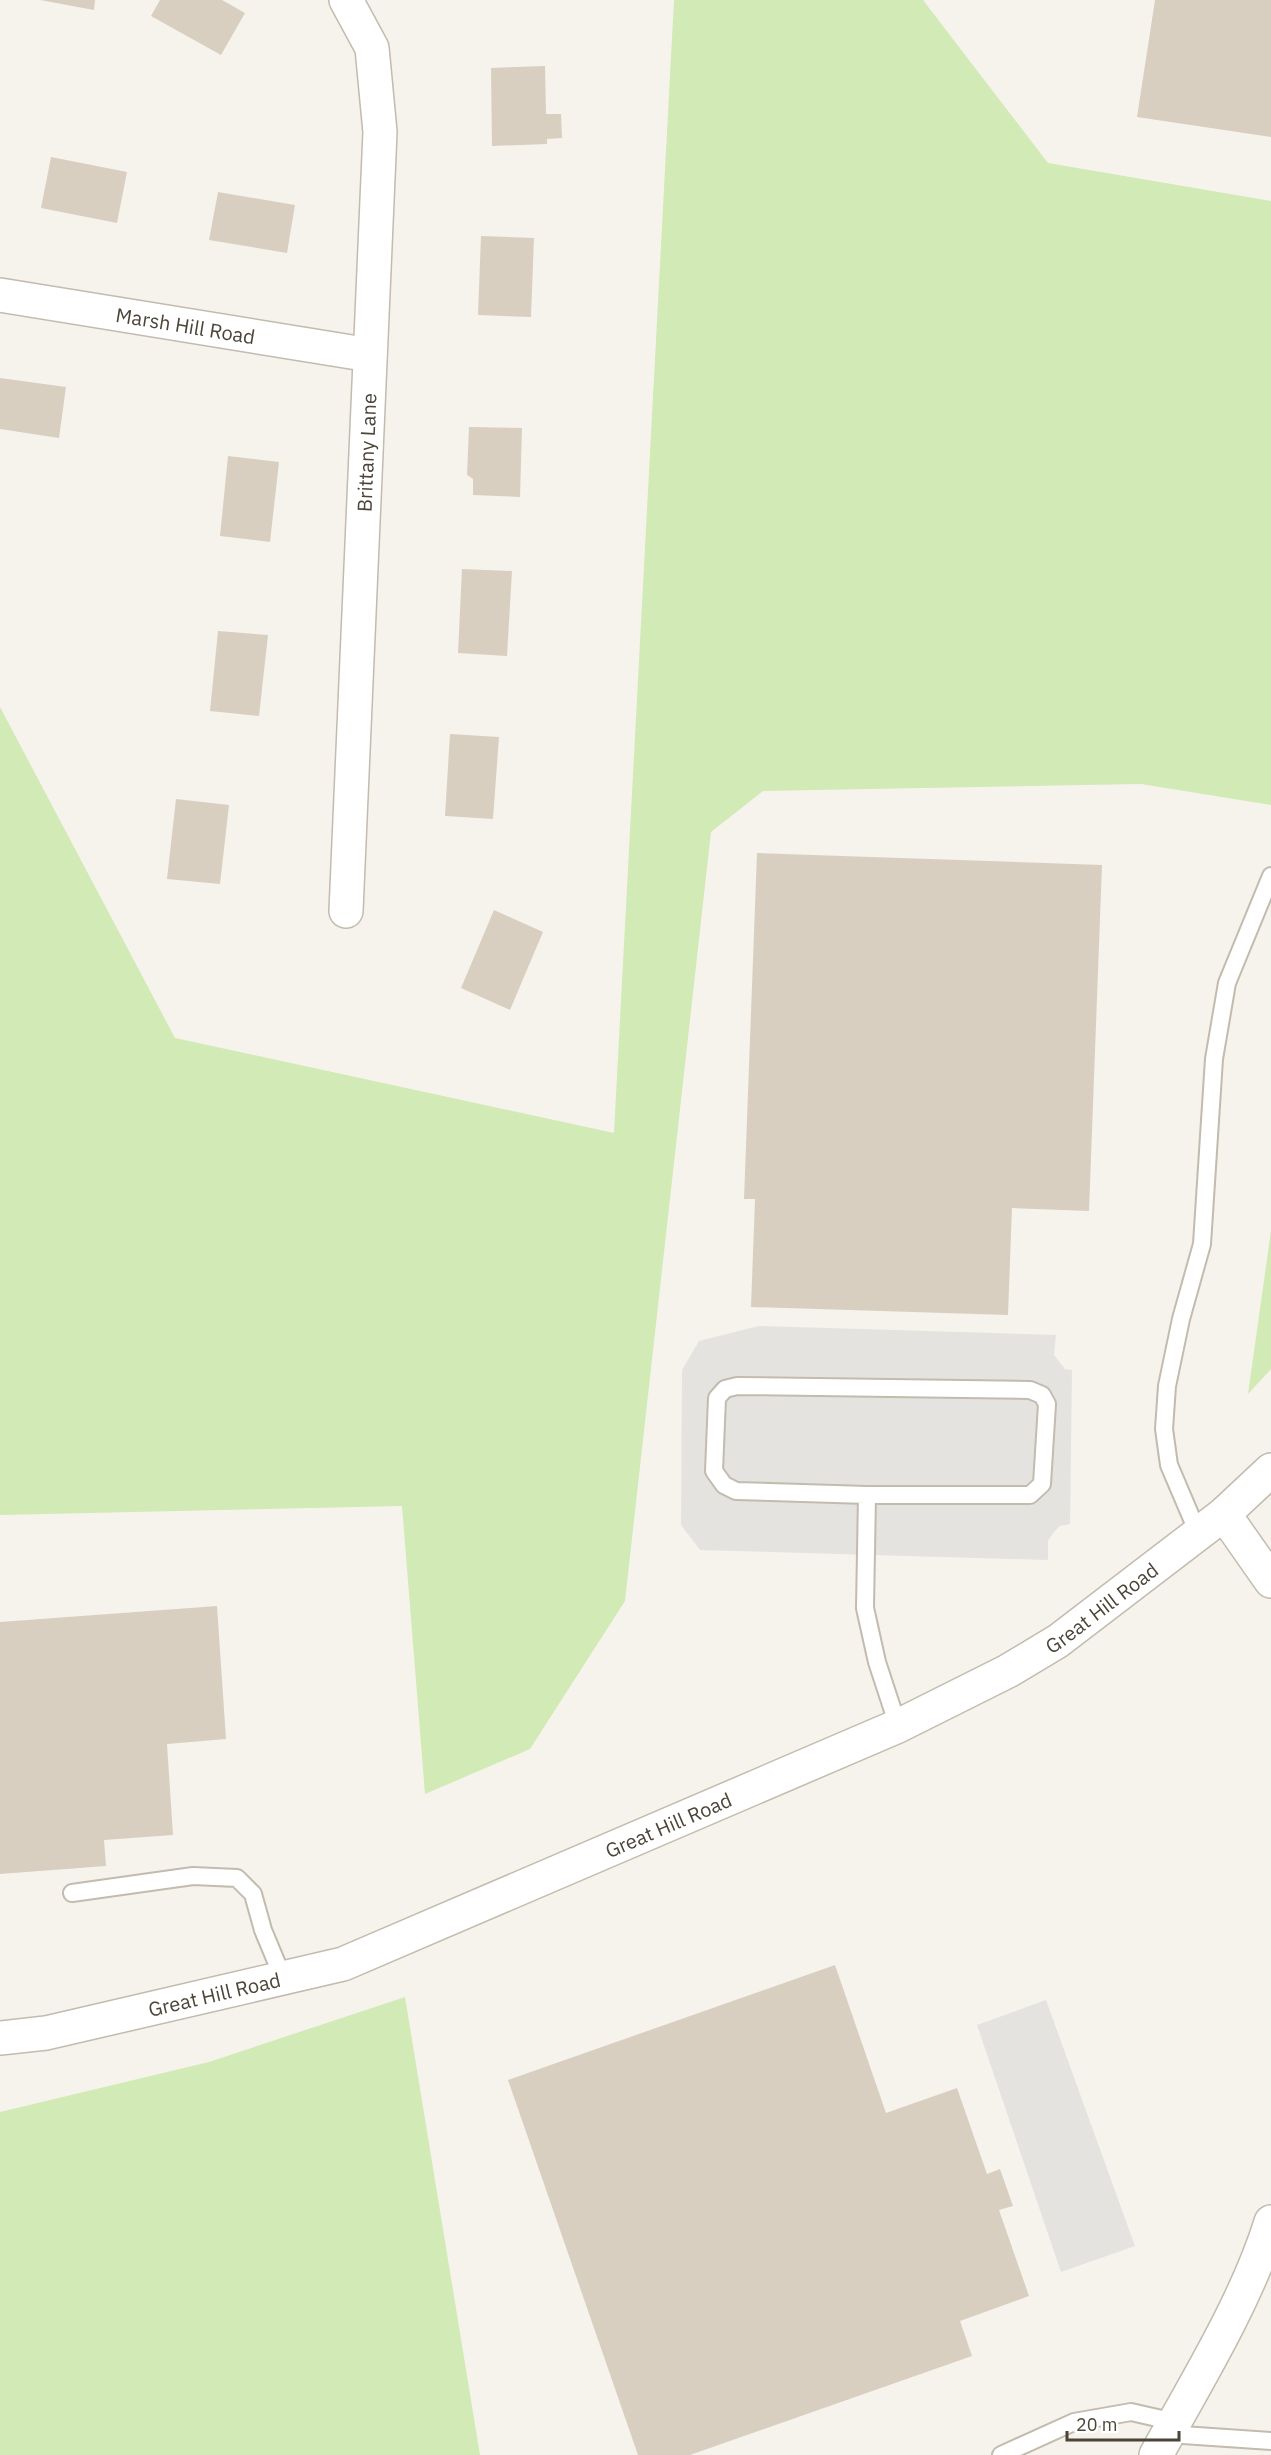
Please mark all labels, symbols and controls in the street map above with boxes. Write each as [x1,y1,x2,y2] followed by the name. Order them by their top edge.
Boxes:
[114,300,257,350] street label: Marsh Hill Road
[350,392,382,512] street label: Brittany Lane
[1040,1556,1163,1659] street label: Great Hill Road
[601,1785,736,1864] street label: Great Hill Road
[145,1965,283,2022] street label: Great Hill Road
[1067,2404,1180,2442] scale bar
[1076,2413,1118,2436] text: 20 m

